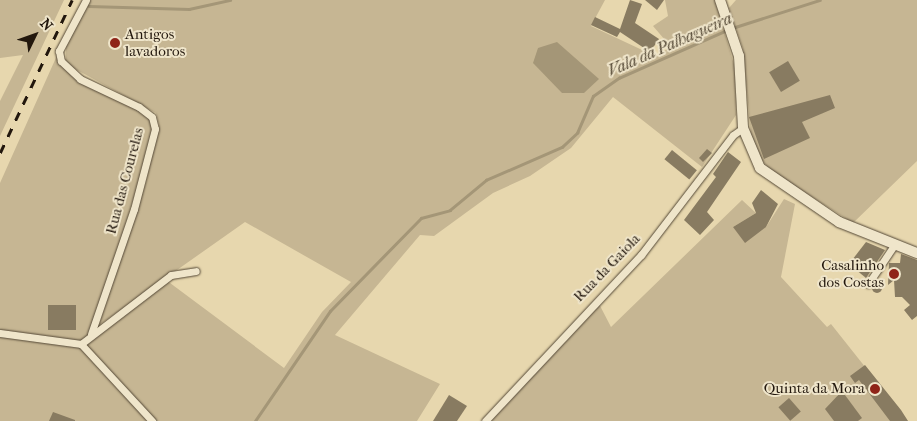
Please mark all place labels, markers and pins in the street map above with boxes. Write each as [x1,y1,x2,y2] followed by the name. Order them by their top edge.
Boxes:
[125,25,185,60] place label: Antigos lavadoros
[109,37,121,49] marker: Antigos lavadoros
[818,256,884,291] place label: Casalinho dos Costas
[888,268,900,280] marker: Casalinho dos Costas
[764,380,865,398] place label: Quinta da Mora
[869,383,881,395] marker: Quinta da Mora

